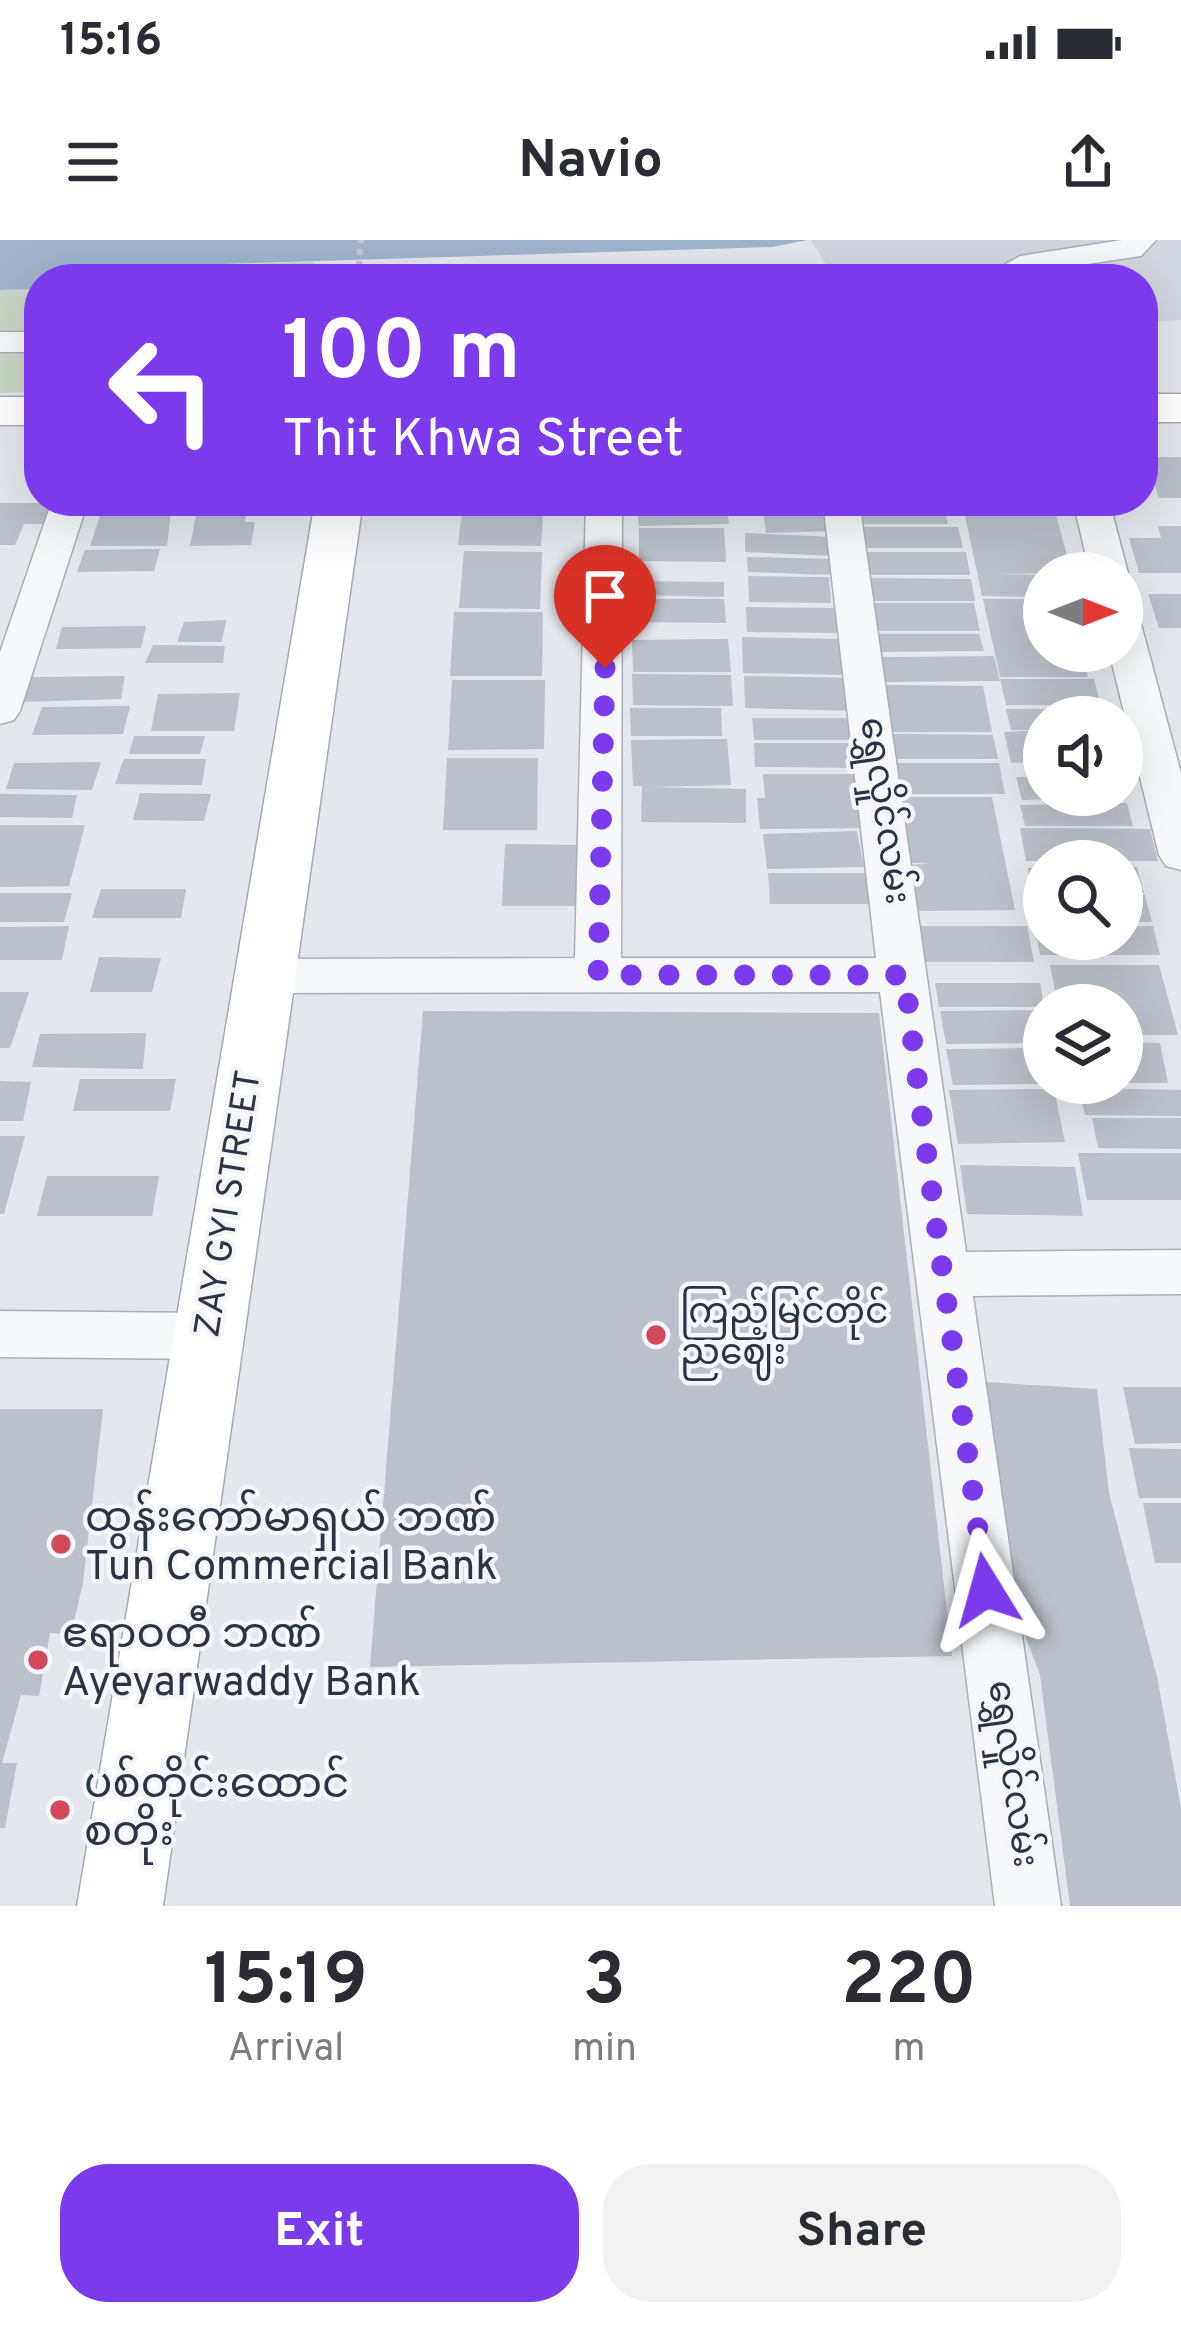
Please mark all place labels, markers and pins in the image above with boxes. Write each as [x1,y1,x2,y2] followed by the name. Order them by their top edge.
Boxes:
[554,545,656,668] pin
[680,1286,888,1381] place label: ကြည့်မြင်တိုင် ညဈေး
[643,1322,669,1348] marker: ကြည့်မြင်တိုင် ညဈေး
[85,1489,498,1595] place label: ထွန်းကော်မာရှယ် ဘဏ် Tun Commercial Bank
[48,1531,74,1557] marker: ထွန်းကော်မာရှယ် ဘဏ် Tun Commercial Bank
[62,1605,421,1711] place label: ဧရာဝတီ ဘဏ် Ayeyarwaddy Bank
[25,1647,51,1673] marker: ဧရာဝတီ ဘဏ် Ayeyarwaddy Bank
[84,1755,349,1865] place label: ပစ်တိုင်းထောင် စတိုး
[47,1797,73,1823] marker: ပစ်တိုင်းထောင် စတိုး

